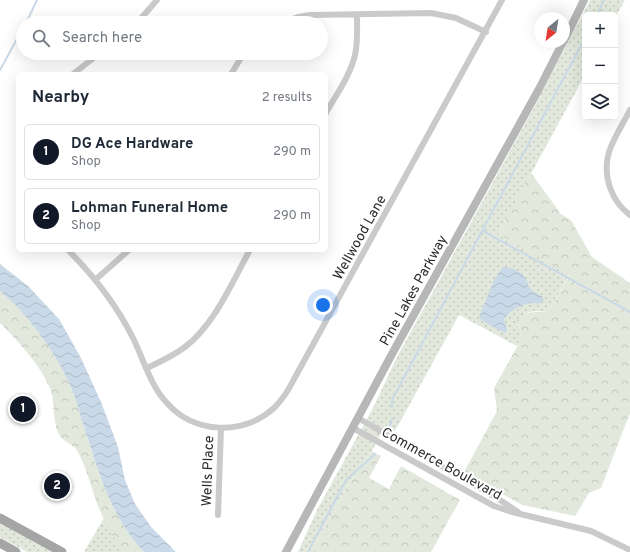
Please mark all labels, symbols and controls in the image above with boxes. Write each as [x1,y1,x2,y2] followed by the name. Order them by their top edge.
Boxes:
[534,12,570,48] north arrow
[582,12,618,120] map controls
[582,12,618,48] button: +
[16,16,328,60] search box
[30,27,52,49] icon: search
[62,29,142,48] text: Search here
[582,48,618,84] button: −
[582,84,618,120] button: layers
[32,87,89,109] text: Nearby
[262,90,312,106] text: 2 results
[71,135,193,154] text: DG Ace Hardware
[43,144,49,160] text: 1
[273,144,311,160] text: 290 m
[71,154,101,170] text: Shop
[330,192,391,283] street label: Wellwood Lane
[71,199,228,218] text: Lohman Funeral Home
[42,208,50,224] text: 2
[273,208,311,224] text: 290 m
[71,218,101,234] text: Shop
[377,232,452,349] street label: Pine Lakes Parkway
[313,295,333,315] your location
[10,394,36,424] pin: 1
[378,424,504,504] street label: Commerce Boulevard
[199,435,218,507] street label: Wells Place
[44,471,70,501] pin: 2

